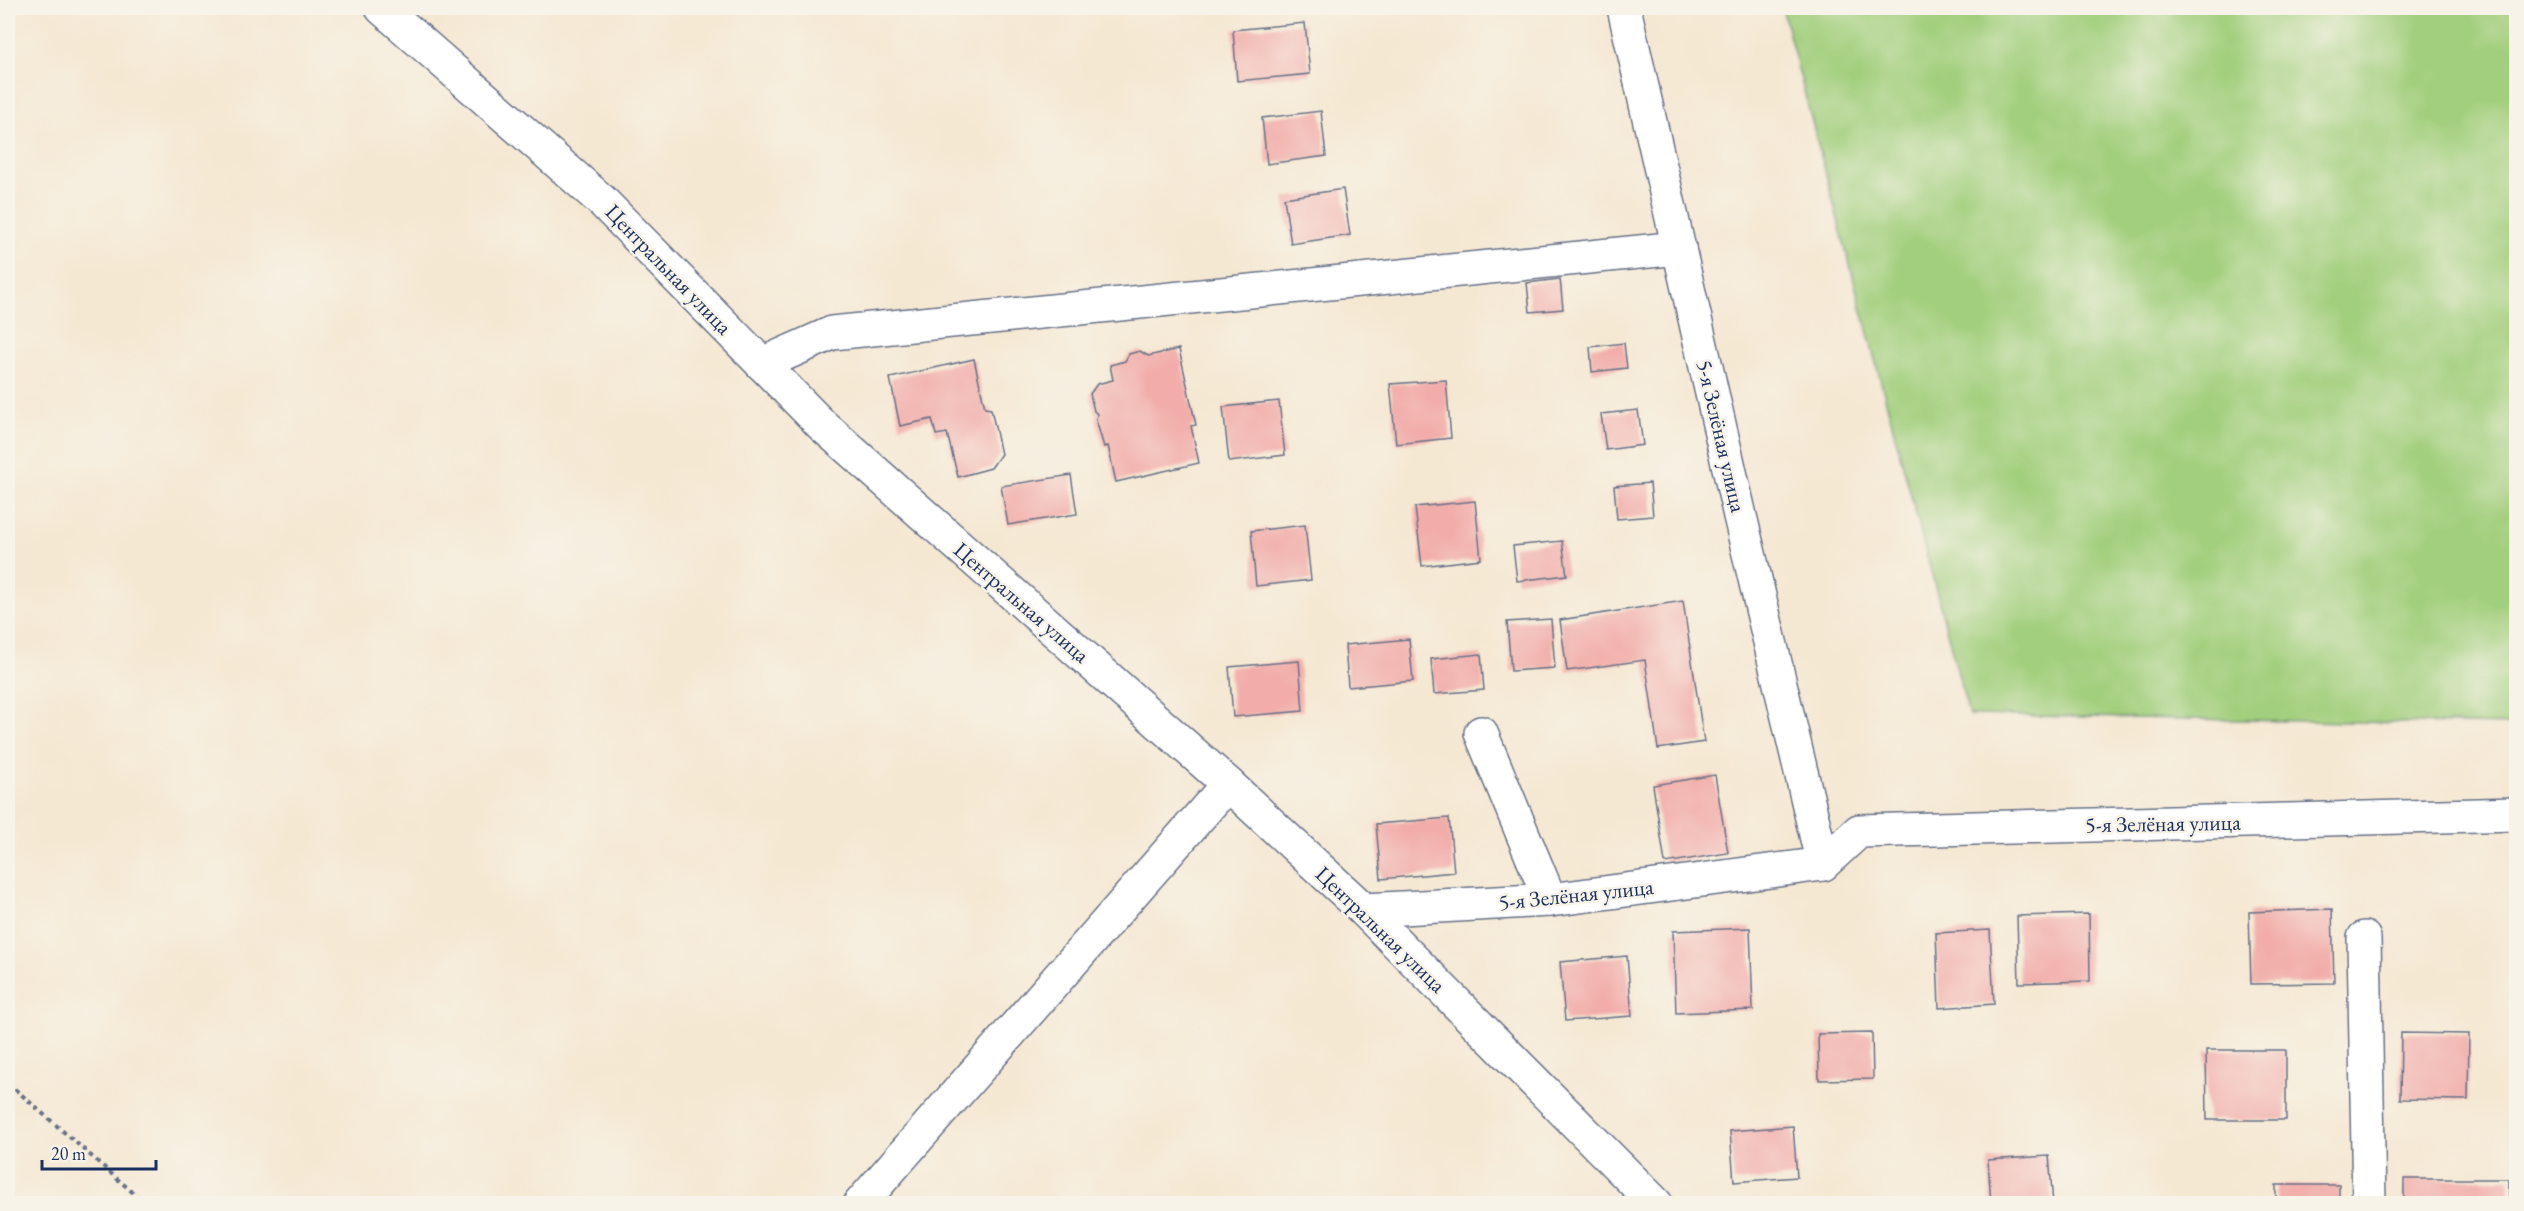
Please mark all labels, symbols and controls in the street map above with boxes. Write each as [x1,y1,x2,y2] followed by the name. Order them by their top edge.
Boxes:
[599,198,739,341] street label: Центральная улица
[1690,357,1753,515] street label: 5-я Зелёная улица
[948,535,1096,670] street label: Центральная улица
[2085,808,2241,839] street label: 5-я Зелёная улица
[1309,860,1452,999] street label: Центральная улица
[1497,872,1655,917] street label: 5-я Зелёная улица
[42,1133,156,1171] scale bar
[51,1142,86,1165] text: 20 m

